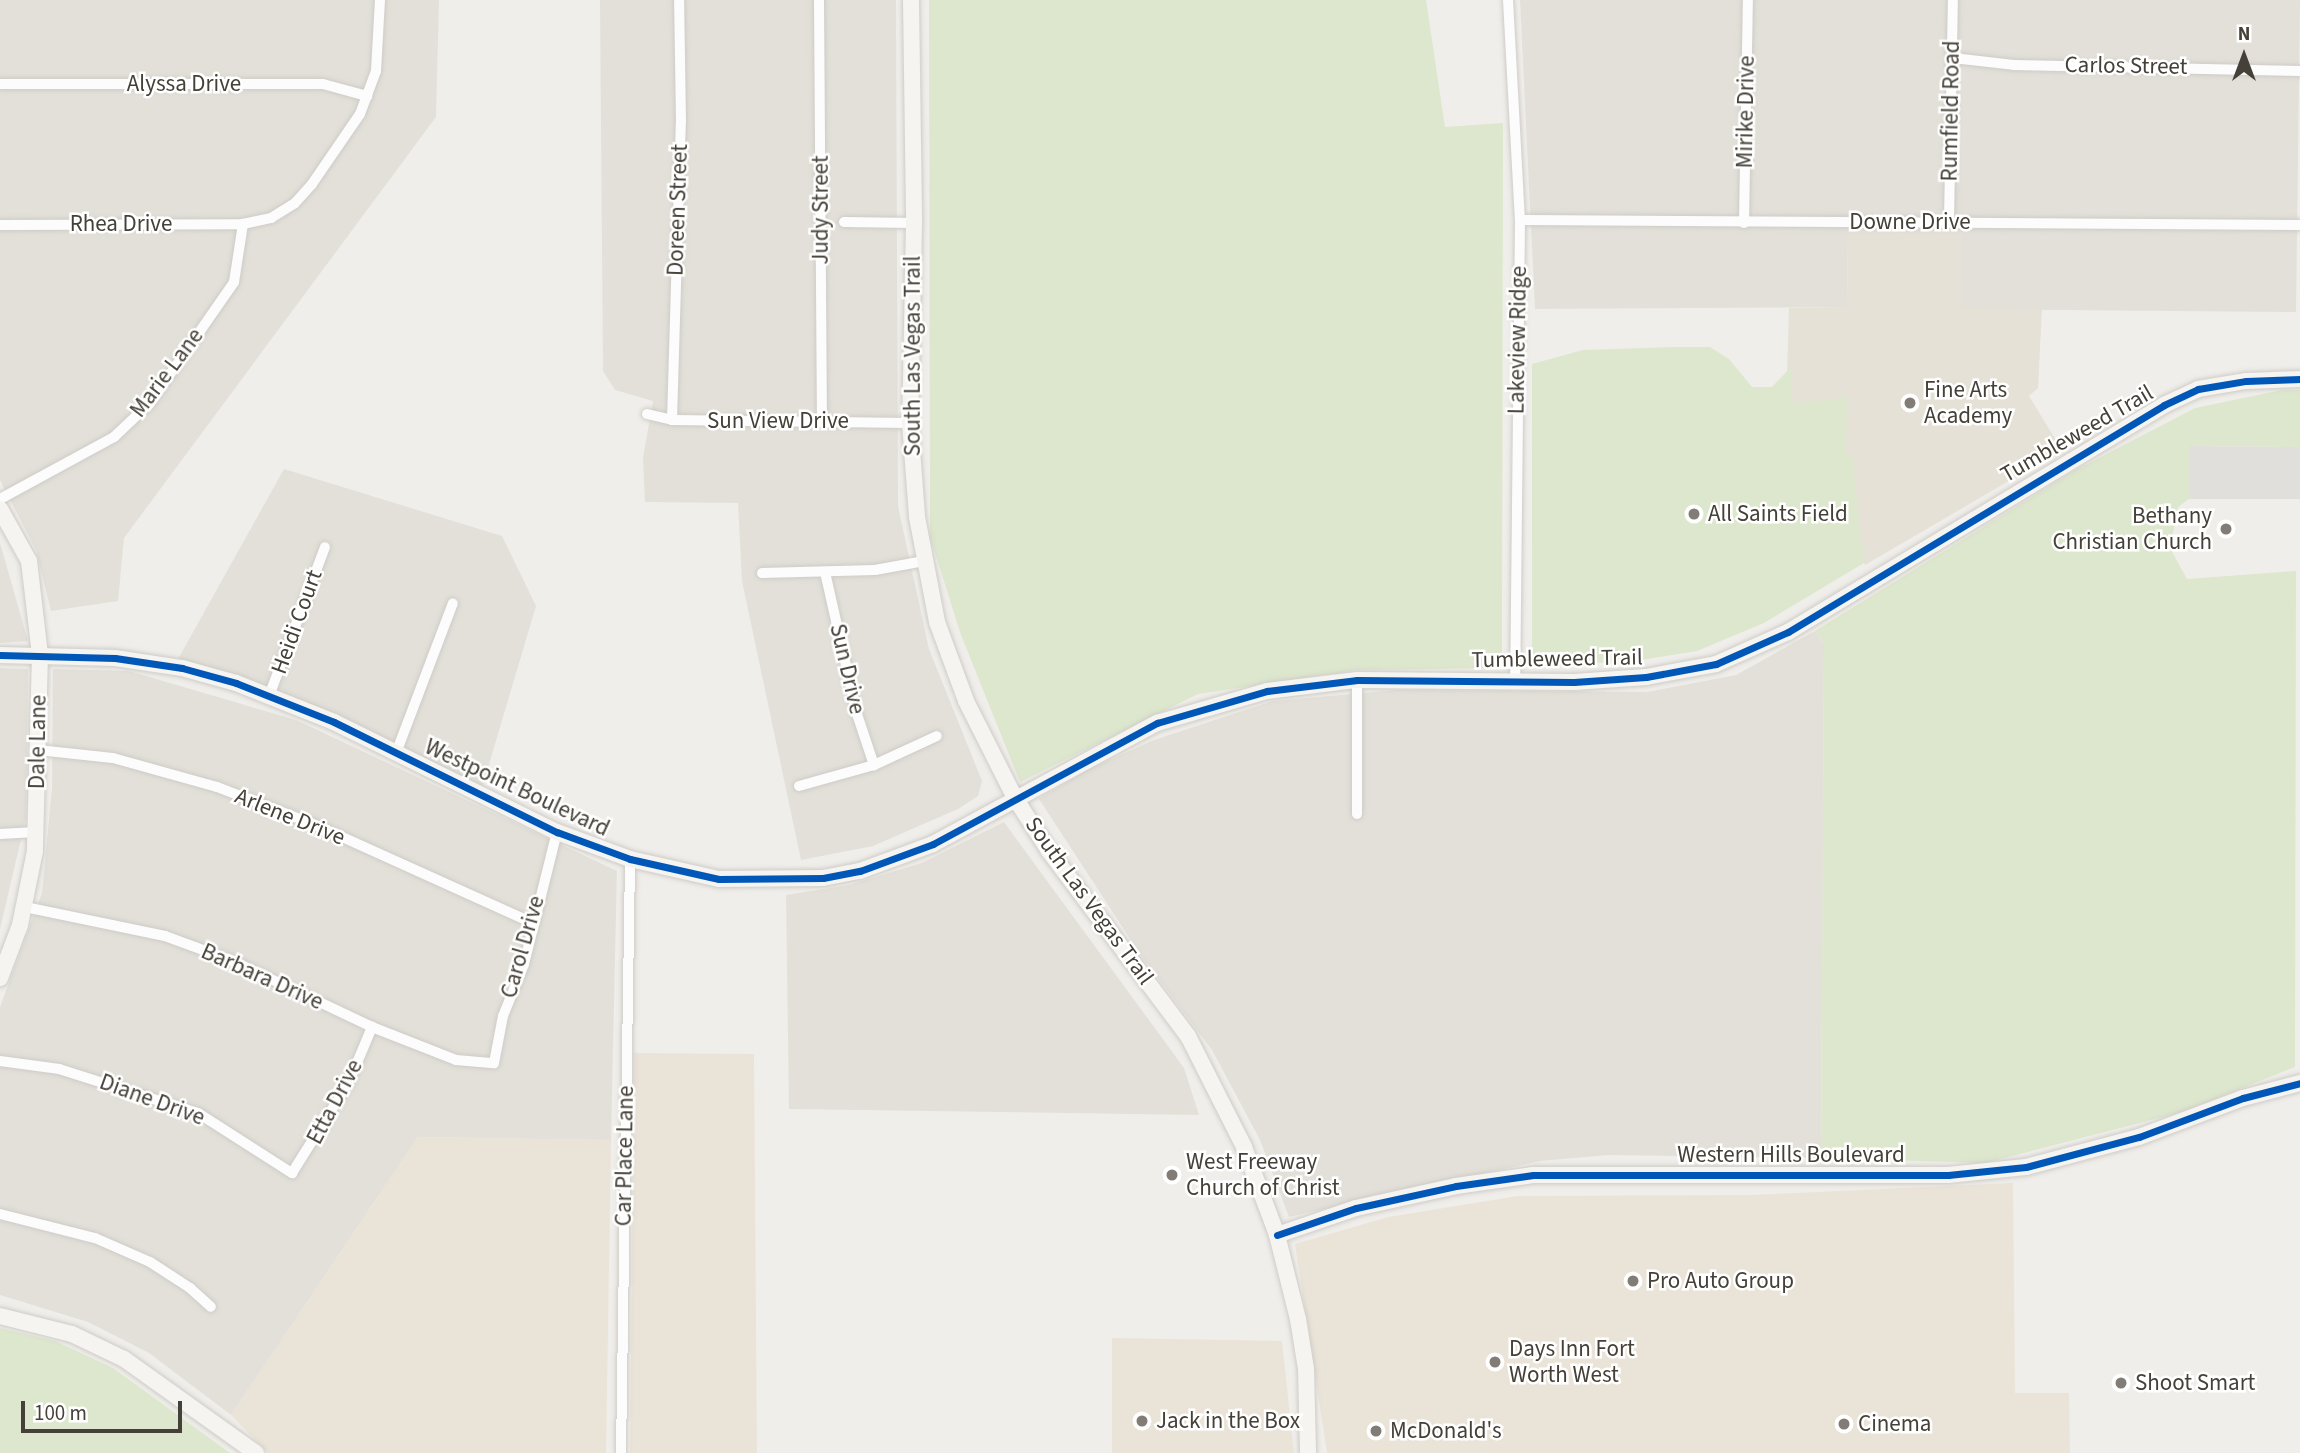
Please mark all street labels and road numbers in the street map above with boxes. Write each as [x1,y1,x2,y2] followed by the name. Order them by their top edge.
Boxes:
[1936,40,1966,182] street label: Rumfield Road
[2064,51,2188,81] street label: Carlos Street
[1731,55,1761,169] street label: Mirike Drive
[127,70,241,98] street label: Alyssa Drive
[662,144,694,276] street label: Doreen Street
[807,155,835,265] street label: Judy Street
[1849,208,1971,236] street label: Downe Drive
[70,210,172,238] street label: Rhea Drive
[899,256,927,456] street label: South Las Vegas Trail
[1503,266,1533,414] street label: Lakeview Ridge
[124,323,210,423] street label: Marie Lane
[1996,379,2158,489] street label: Tumbleweed Trail
[707,407,849,435] street label: Sun View Drive
[265,566,329,678] street label: Heidi Court
[823,621,871,717] street label: Sun Drive
[1471,644,1643,674] street label: Tumbleweed Trail
[23,695,53,789] street label: Dale Lane
[420,733,614,843] street label: Westpoint Boulevard
[231,782,349,852] street label: Arlene Drive
[1019,812,1159,990] street label: South Las Vegas Trail
[495,893,551,1001] street label: Carol Drive
[197,938,327,1016] street label: Barbara Drive
[301,1055,369,1149] street label: Etta Drive
[96,1068,208,1132] street label: Diane Drive
[610,1085,640,1227] street label: Car Place Lane
[1677,1141,1905,1169] street label: Western Hills Boulevard

